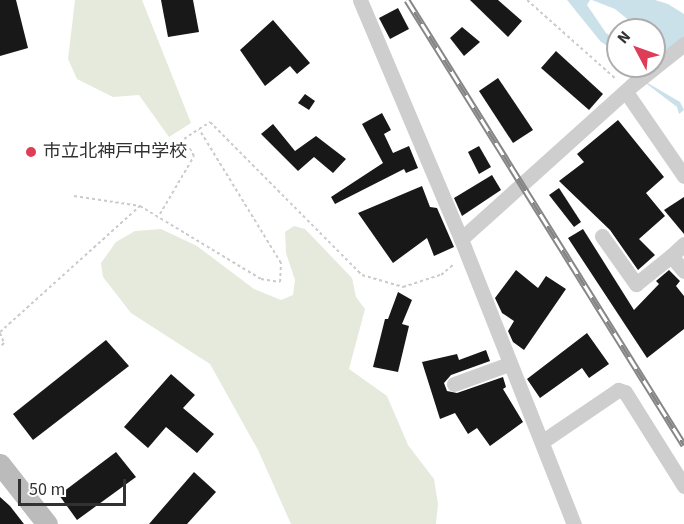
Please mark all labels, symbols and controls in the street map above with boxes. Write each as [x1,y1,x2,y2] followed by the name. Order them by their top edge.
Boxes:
[606,18,666,78] north arrow
[612,26,636,49] text: N
[43,141,187,163] place label: 市立北神戸中学校
[24,145,38,159] marker: 市立北神戸中学校
[21,467,129,505] scale bar
[29,477,65,502] text: 50 m

